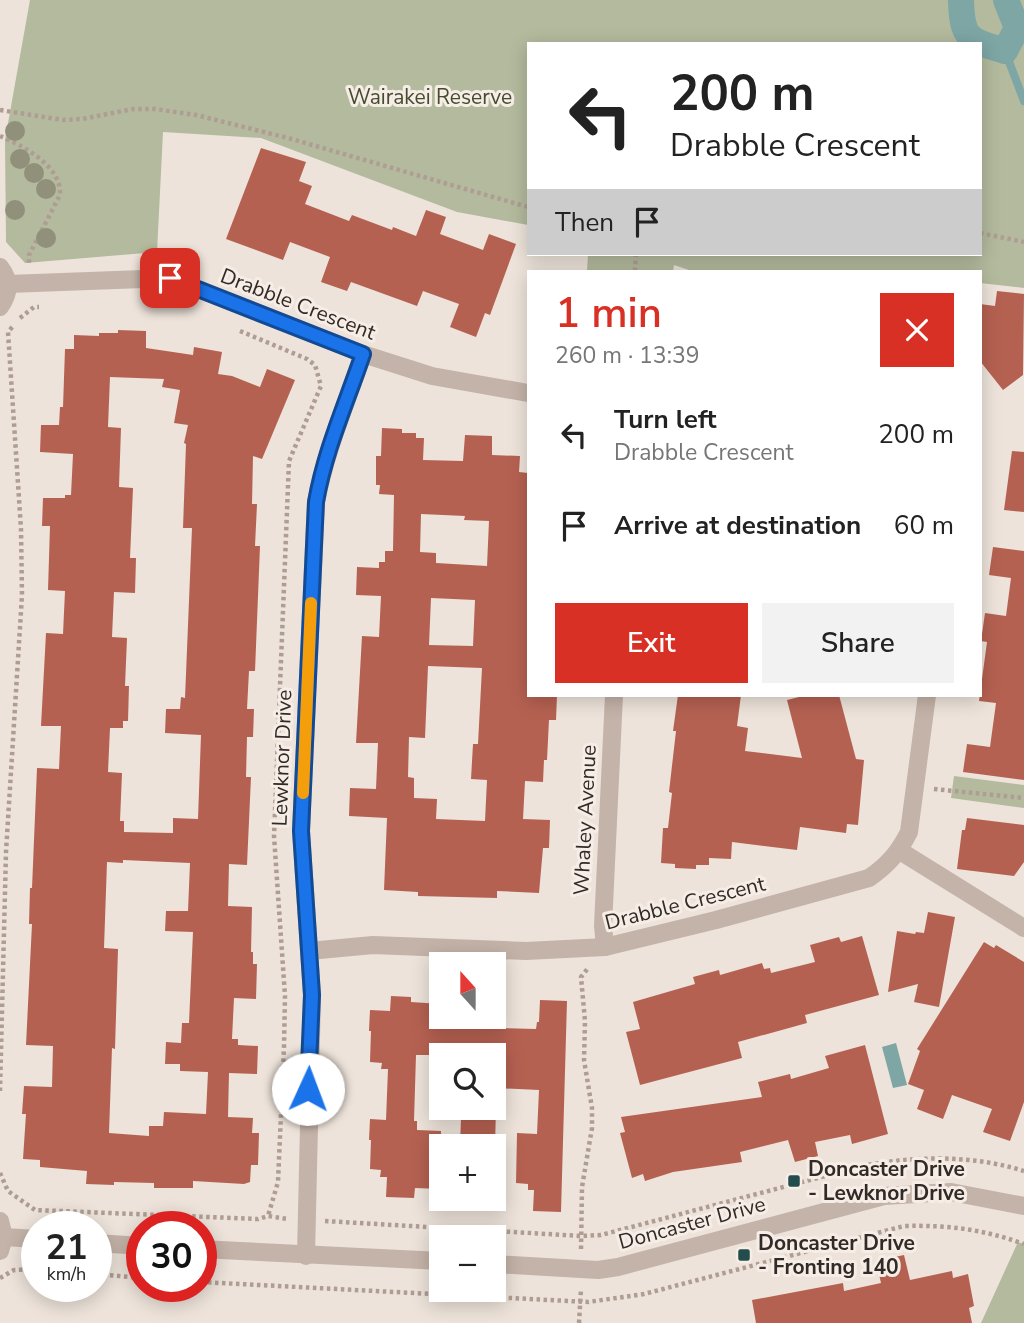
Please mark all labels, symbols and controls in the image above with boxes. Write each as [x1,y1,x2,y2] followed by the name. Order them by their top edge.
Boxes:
[670,60,814,127] text: 200 m
[555,70,646,161] icon: left
[348,83,512,111] park label: Wairakei Reserve
[670,124,920,167] text: Drabble Crescent
[628,203,666,241] icon: arrive
[555,205,614,240] text: Then
[140,248,200,308] pin
[151,259,189,297] icon: arrive
[216,262,380,347] street label: Drabble Crescent
[555,285,662,342] text: 1 min
[880,293,954,367] button: close
[555,340,700,371] text: 260 m · 13:39
[614,402,717,437] text: Turn left
[555,416,593,454] icon: left
[878,417,954,452] text: 200 m
[614,437,794,468] text: Drabble Crescent
[555,507,593,545] icon: arrive
[614,508,861,543] text: Arrive at destination
[894,508,954,543] text: 60 m
[555,603,748,683] button: Exit
[762,603,954,683] button: Share
[266,689,298,827] street label: Lewknor Drive
[567,744,603,896] street label: Whaley Avenue
[602,869,769,936] street label: Drabble Crescent
[429,952,506,1029] north arrow
[429,952,506,1302] map controls
[429,1043,506,1120] button: search
[271,1052,345,1126] position arrow
[429,1134,506,1211] button: +
[808,1155,965,1207] place label: Doncaster Drive - Lewknor Drive
[786,1173,802,1189] marker: Doncaster Drive - Lewknor Drive
[615,1190,769,1256] street label: Doncaster Drive
[126,1211,217,1302] speed limit sign: 30
[45,1224,88,1271] text: 21
[429,1225,506,1302] button: −
[758,1229,915,1281] place label: Doncaster Drive - Fronting 140
[736,1247,752,1263] marker: Doncaster Drive - Fronting 140
[47,1262,86,1286] text: km/h

